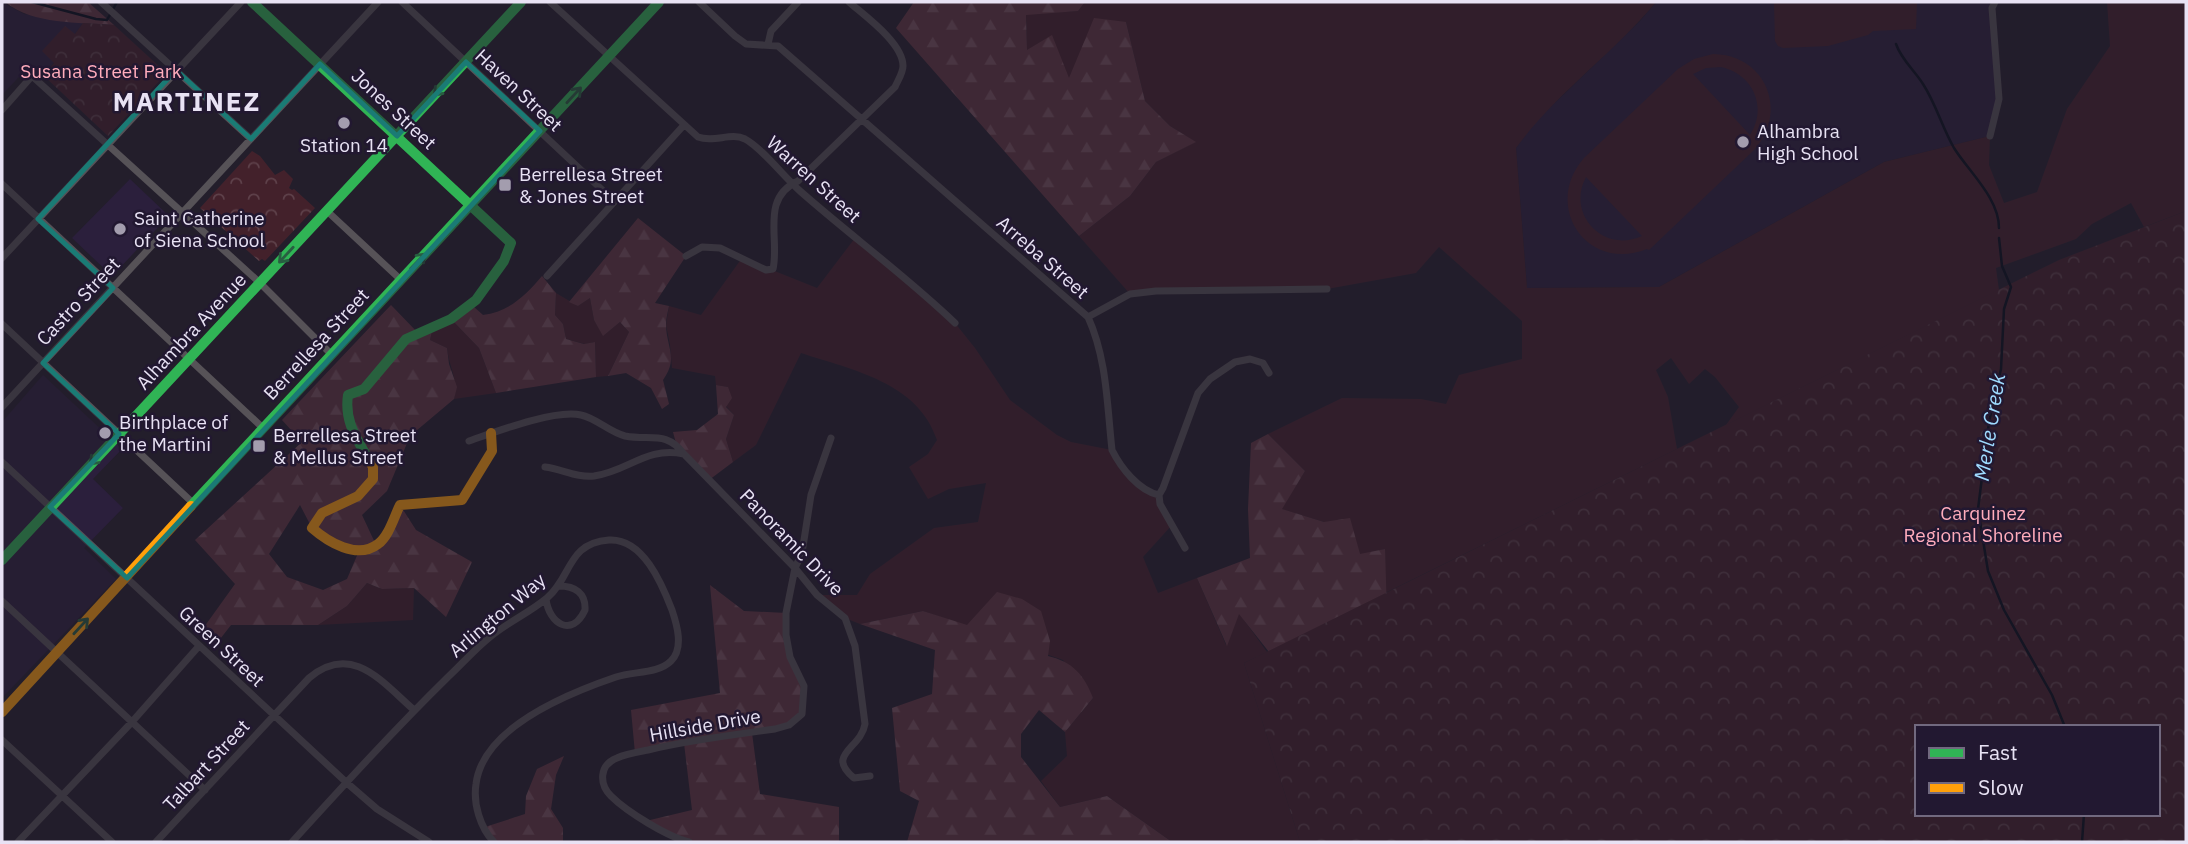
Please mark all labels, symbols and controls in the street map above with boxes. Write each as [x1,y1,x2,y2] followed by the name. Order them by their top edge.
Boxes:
[470,44,568,136] street label: Haven Street
[20,59,182,83] park label: Susana Street Park
[347,64,441,154] street label: Jones Street
[433,79,450,96] one-way arrow
[113,84,261,118] district label: MARTINEZ
[565,87,582,104] one-way arrow
[336,115,352,131] marker: Station 14
[1757,119,1858,165] place label: Alhambra High School
[762,130,866,228] street label: Warren Street
[300,133,388,157] place label: Station 14
[1735,134,1751,150] marker: Alhambra High School
[519,162,663,208] place label: Berrellesa Street & Jones Street
[497,177,513,193] marker: Berrellesa Street & Jones Street
[134,206,265,252] place label: Saint Catherine of Siena School
[992,210,1094,304] street label: Arreba Street
[112,221,128,237] marker: Saint Catherine of Siena School
[278,246,295,263] one-way arrow
[31,252,125,350] street label: Castro Street
[409,252,426,269] one-way arrow
[131,268,251,394] street label: Alhambra Avenue
[258,283,374,405] street label: Berrellesa Street
[1967,370,2011,483] water label: Merle Creek
[119,410,228,456] place label: Birthplace of the Martini
[273,423,417,469] place label: Berrellesa Street & Mellus Street
[97,425,113,441] marker: Birthplace of the Martini
[251,438,267,454] marker: Berrellesa Street & Mellus Street
[89,448,106,465] one-way arrow
[735,484,849,600] street label: Panoramic Drive
[1903,501,2063,547] park label: Carquinez Regional Shoreline
[444,567,551,662] street label: Arlington Way
[174,600,270,692] street label: Green Street
[73,618,90,635] one-way arrow
[648,703,762,747] street label: Hillside Drive
[158,714,254,816] street label: Talbart Street
[1915,725,2160,816] legend
[1978,738,2018,766] text: Fast
[1978,773,2024,801] text: Slow

